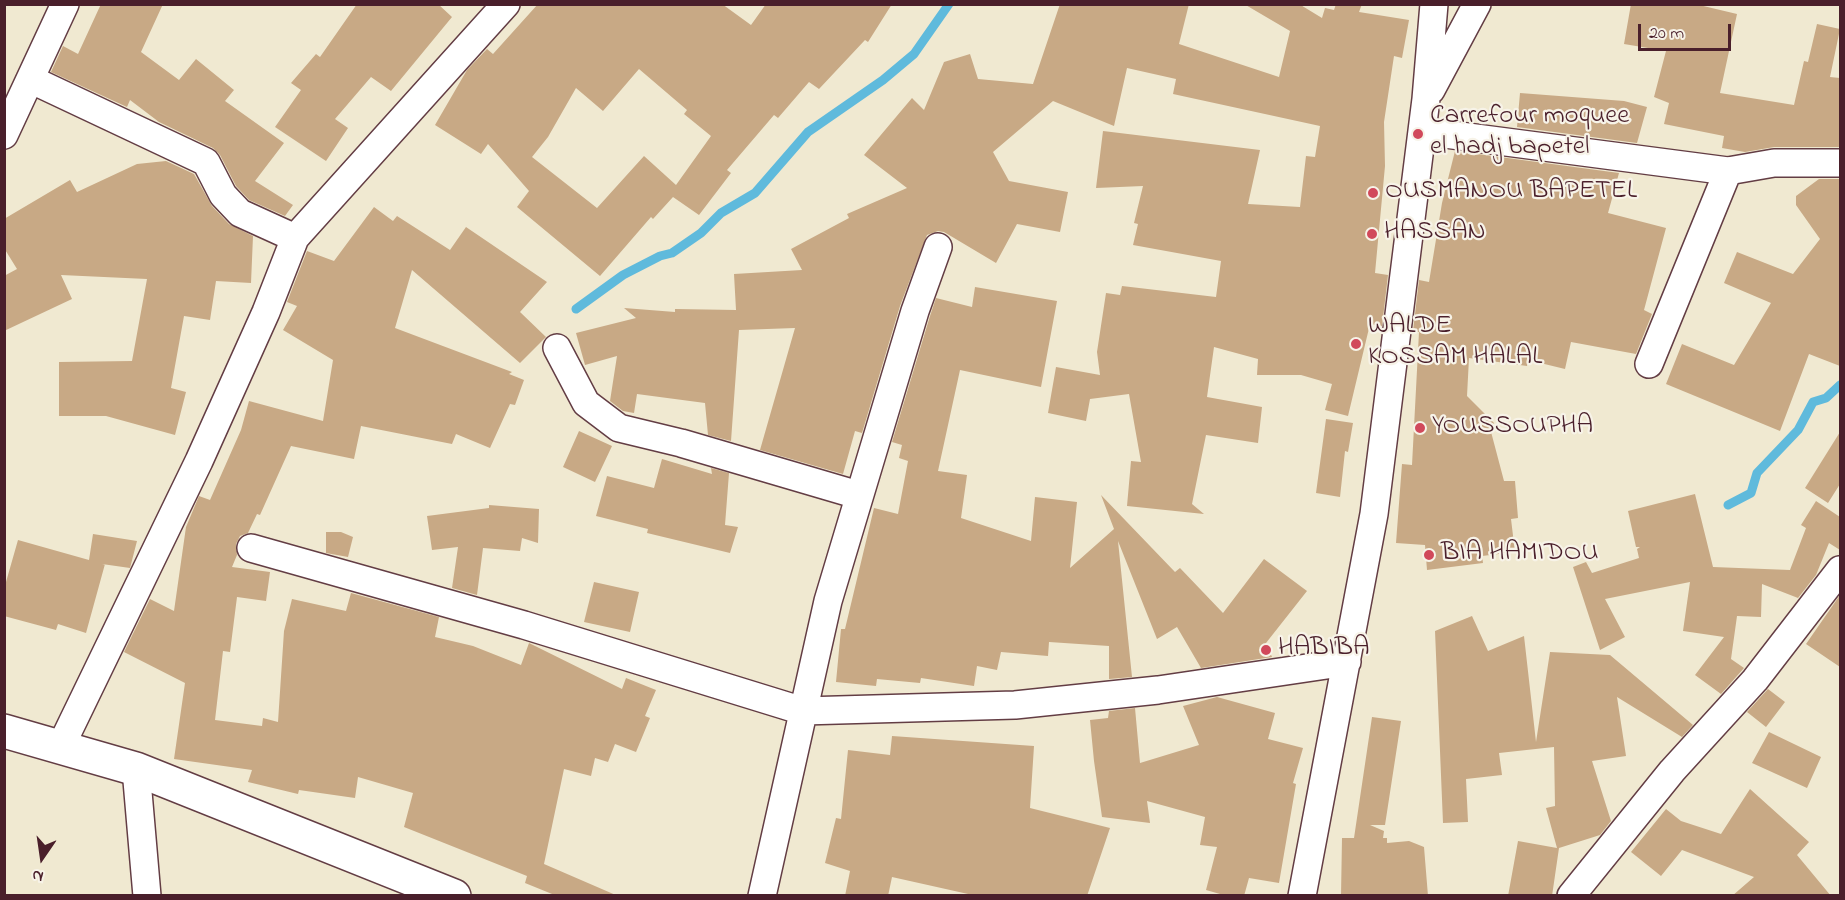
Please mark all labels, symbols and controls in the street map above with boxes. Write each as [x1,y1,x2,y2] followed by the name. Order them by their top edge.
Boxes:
[1641,12,1734,50] scale bar
[1649,21,1684,47] text: 20 m
[1430,102,1629,165] place label: Carrefour moquee el hadj bapetel
[1411,127,1425,141] marker: Carrefour moquee el hadj bapetel
[1385,177,1637,209] place label: OUSMANOU BAPETEL
[1366,186,1380,200] marker: OUSMANOU BAPETEL
[1384,218,1486,250] place label: HASSAN
[1365,227,1379,241] marker: HASSAN
[1368,312,1542,375] place label: WALDE KOSSAM HALAL
[1349,337,1363,351] marker: WALDE KOSSAM HALAL
[1432,412,1593,444] place label: YOUSSOUPHA
[1413,421,1427,435] marker: YOUSSOUPHA
[1441,539,1599,571] place label: BIA HAMIDOU
[1422,548,1436,562] marker: BIA HAMIDOU
[1278,634,1370,666] place label: HABIBA
[1259,643,1273,657] marker: HABIBA
[12,828,72,888] north arrow
[30,863,46,888] text: N

